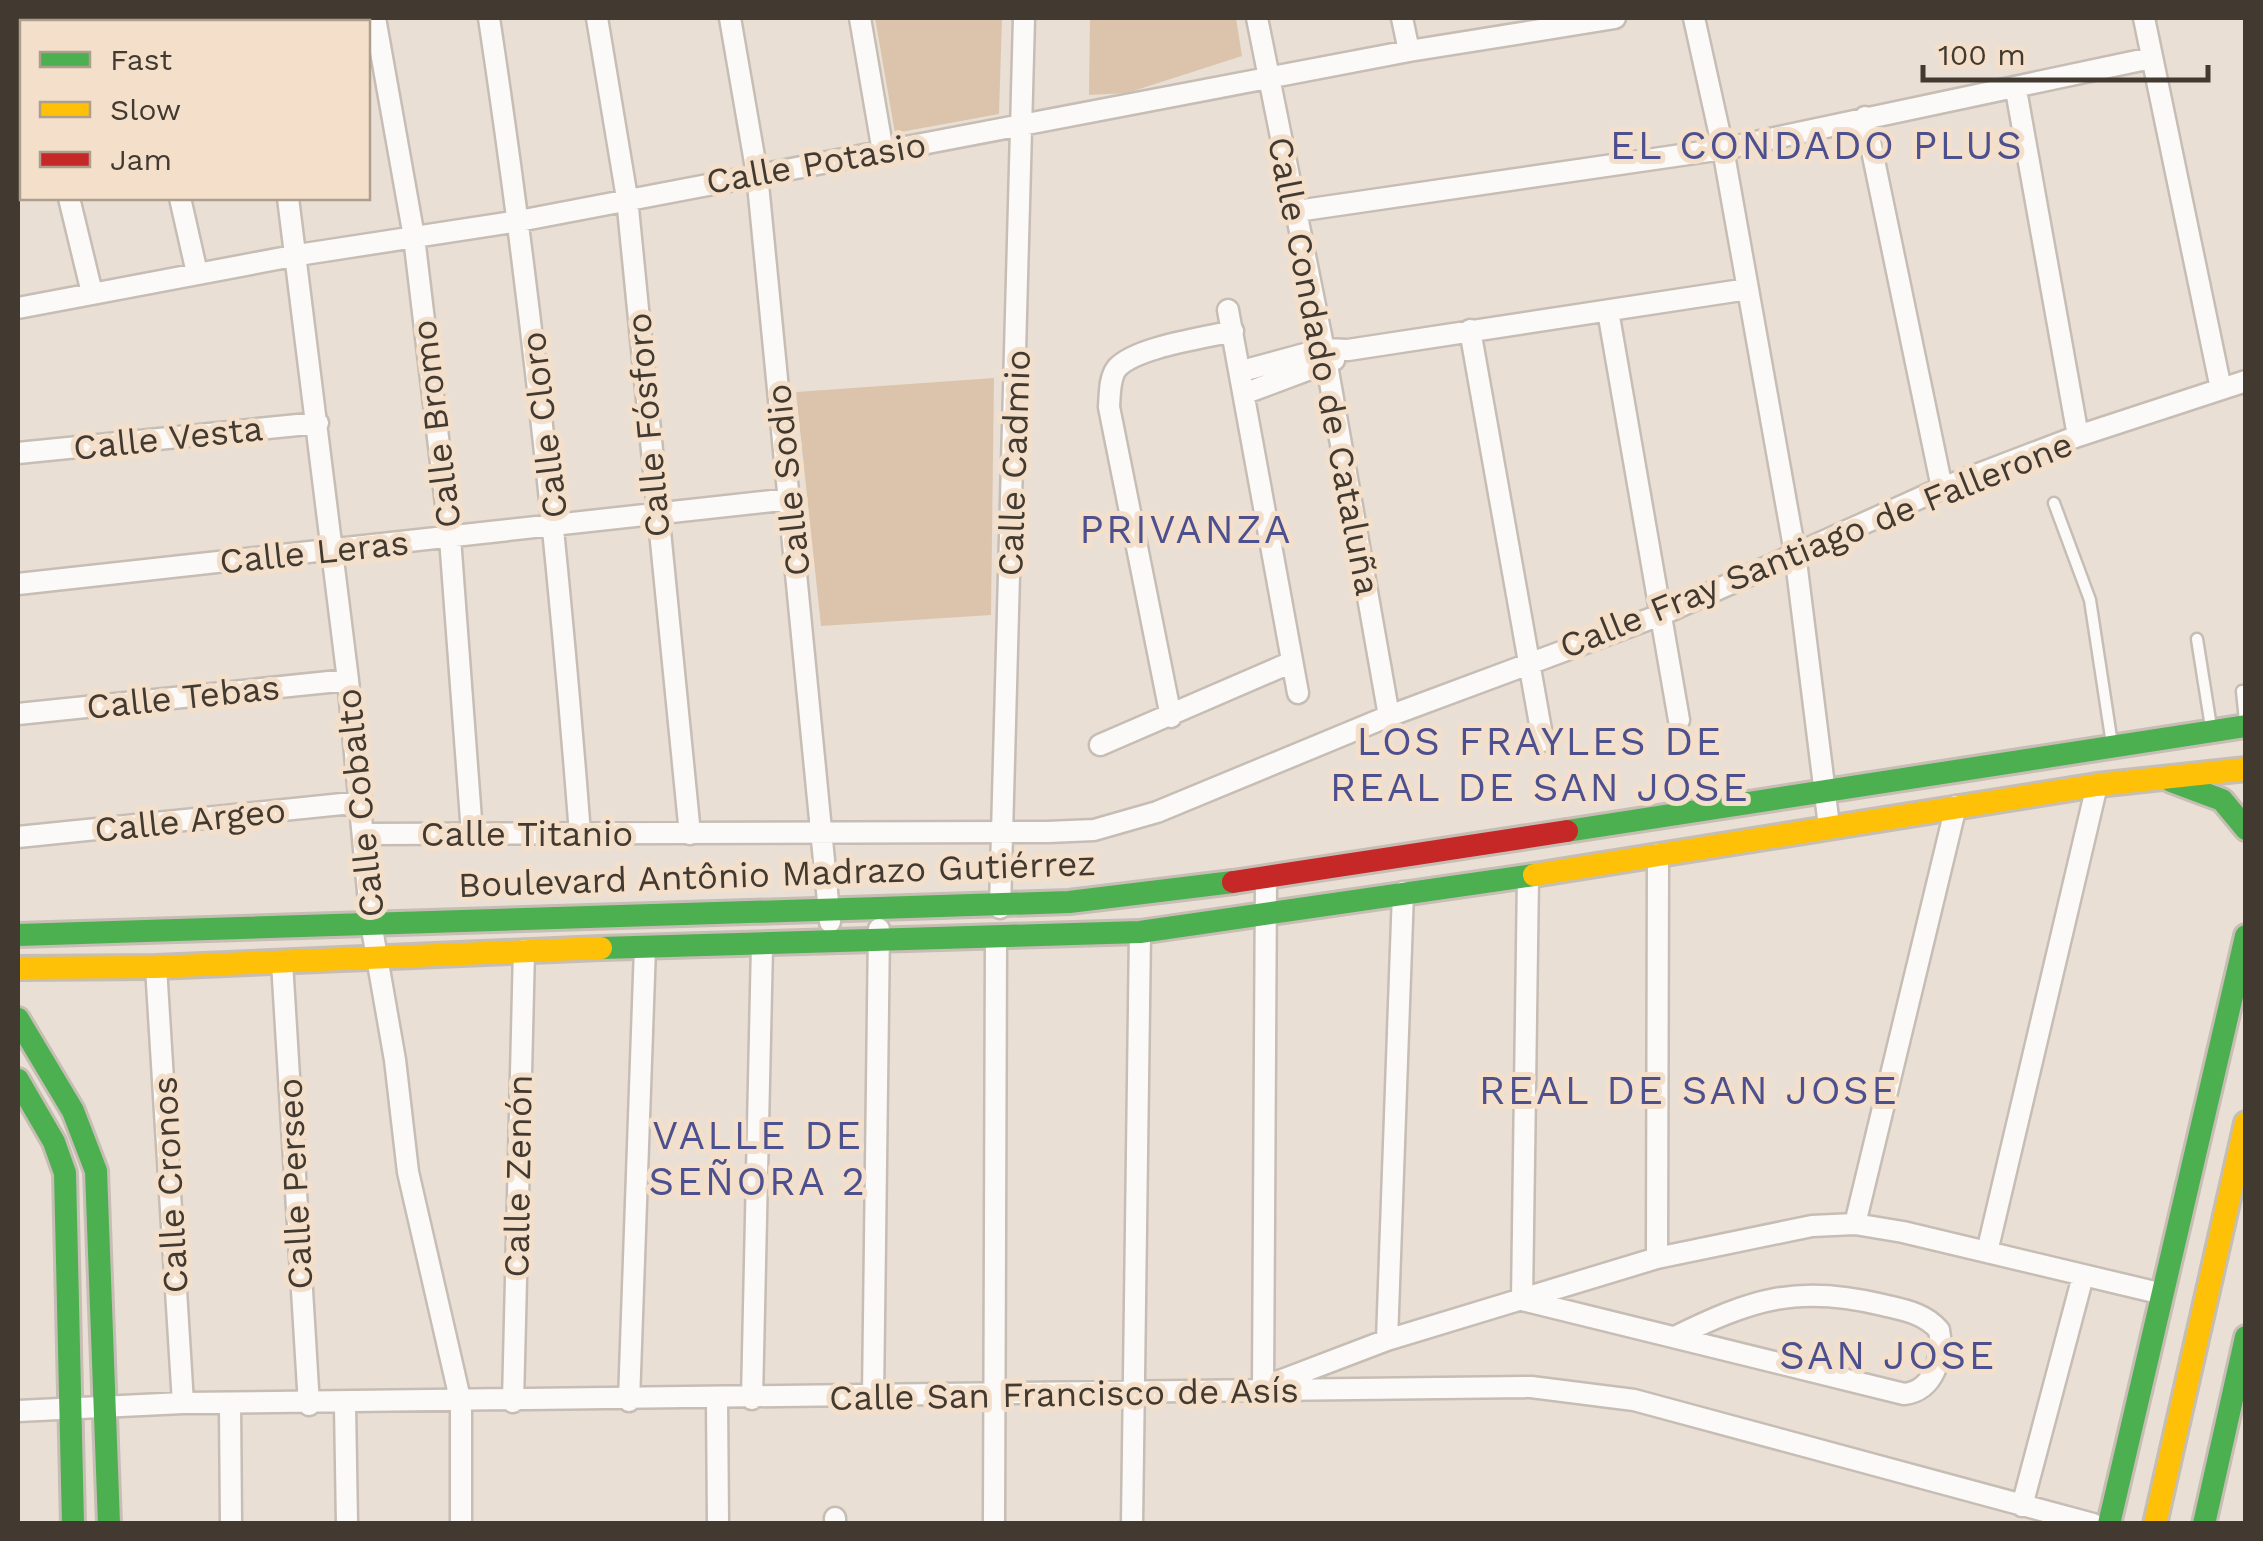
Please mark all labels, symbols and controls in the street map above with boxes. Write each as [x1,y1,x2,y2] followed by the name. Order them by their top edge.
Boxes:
[20,20,370,200] legend
[1923,20,2208,82] scale bar
[1938,37,2026,72] text: 100 m
[110,42,173,77] text: Fast
[110,92,181,127] text: Slow
[1610,122,2024,169] district label: EL CONDADO PLUS
[703,123,929,203] street label: Calle Potasio
[1259,133,1389,599] street label: Calle Condado de Cataluña
[110,142,172,177] text: Jam
[617,311,679,539] street label: Calle Fósforo
[402,318,470,530] street label: Calle Bromo
[512,329,576,521] street label: Calle Cloro
[989,349,1039,577] street label: Calle Cadmio
[757,382,819,578] street label: Calle Sodio
[71,407,265,469] street label: Calle Vesta
[1553,423,2079,667] street label: Calle Fray Santiago de Fallerone
[1079,506,1293,553] district label: PRIVANZA
[217,521,411,583] street label: Calle Leras
[84,666,282,728] street label: Calle Tebas
[327,687,393,919] street label: Calle Cobalto
[1330,718,1750,811] district label: LOS FRAYLES DE REAL DE SAN JOSE
[92,789,288,851] street label: Calle Argeo
[421,813,633,855] street label: Calle Titanio
[457,842,1097,906] street label: Boulevard Antônio Madrazo Gutiérrez
[1479,1067,1899,1114] district label: REAL DE SAN JOSE
[495,1074,541,1278] street label: Calle Zenón
[143,1075,197,1295] street label: Calle Cronos
[268,1077,322,1291] street label: Calle Perseo
[649,1112,867,1205] district label: VALLE DE SEÑORA 2
[1779,1332,1997,1379] district label: SAN JOSE
[829,1369,1299,1419] street label: Calle San Francisco de Asís

